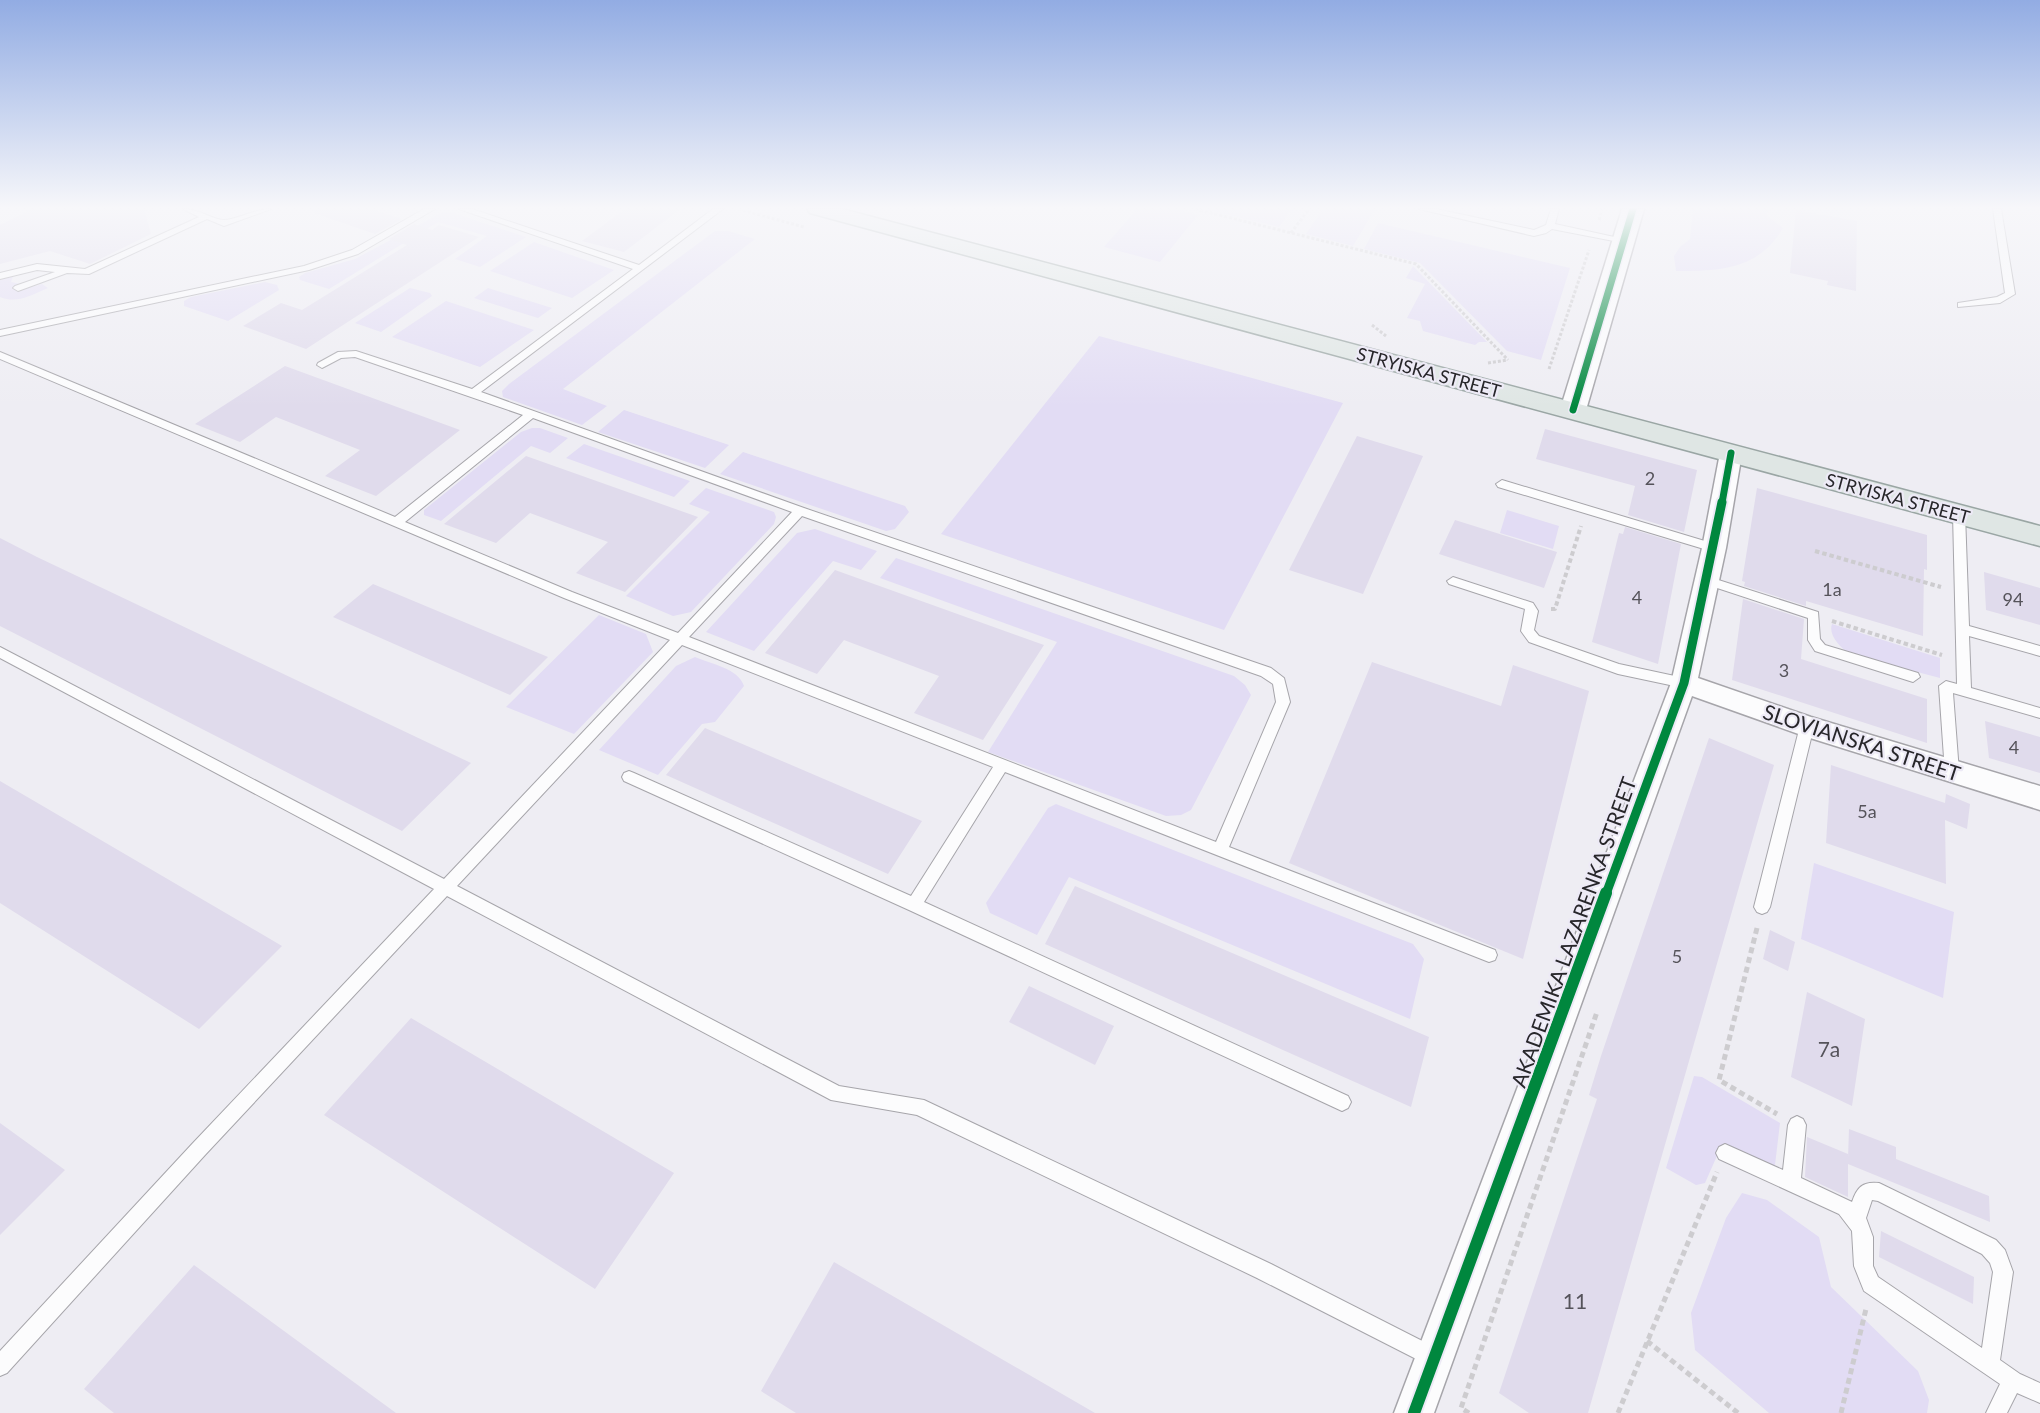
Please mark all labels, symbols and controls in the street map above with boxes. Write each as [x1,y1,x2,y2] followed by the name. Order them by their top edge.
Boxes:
[1354,342,1504,402] street label: STRYISKA STREET
[1645,467,1655,489] house number: 2
[1823,468,1973,528] street label: STRYISKA STREET
[1822,578,1842,600] house number: 1а
[1632,586,1642,608] house number: 4
[2003,588,2023,610] house number: 94
[1779,659,1789,681] house number: 3
[1760,698,1964,786] street label: SLOVIANSKA STREET
[2009,736,2019,758] house number: 4
[1505,773,1641,1090] street label: AKADEMIKA LAZARENKA STREET
[1857,800,1877,822] house number: 5а
[1672,945,1682,967] house number: 5
[1818,1036,1840,1061] house number: 7а
[1563,1288,1587,1313] house number: 11

